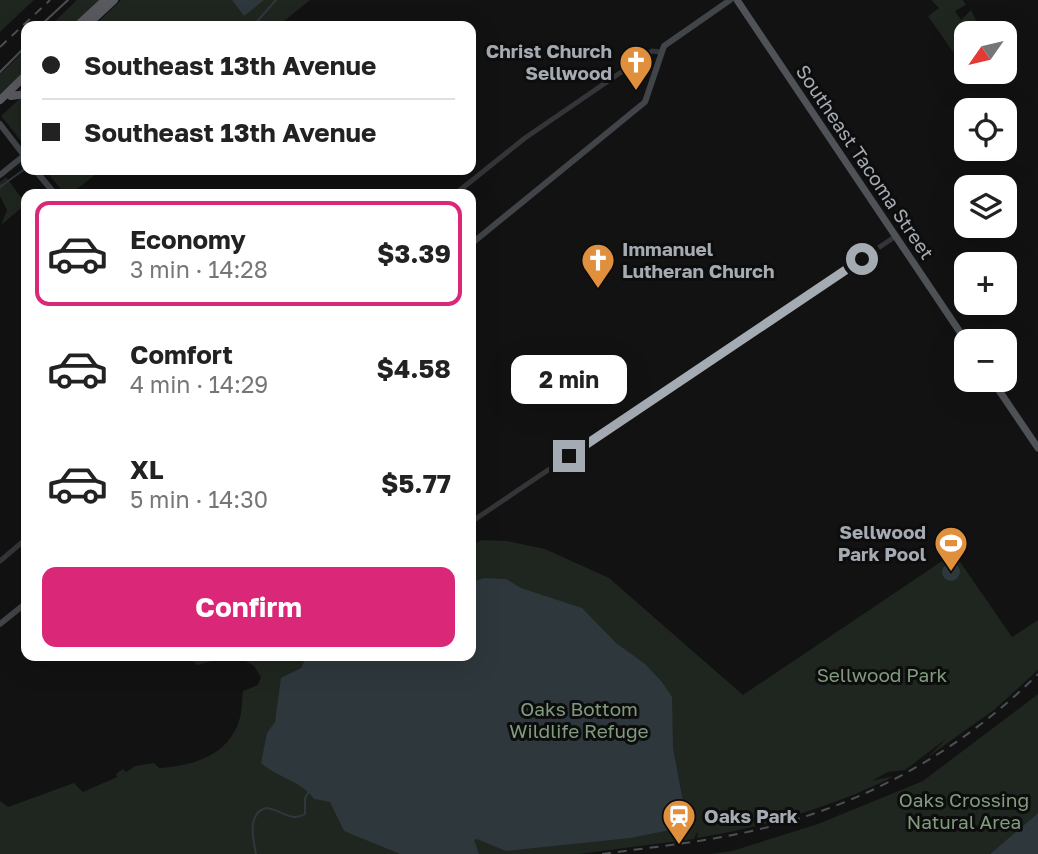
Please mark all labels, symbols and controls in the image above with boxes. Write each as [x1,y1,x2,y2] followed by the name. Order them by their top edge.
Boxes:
[954,21,1017,84] north arrow
[954,21,1017,392] map controls
[486,39,612,84] place label: Christ Church Sellwood
[617,43,655,92] church icon: Christ Church Sellwood
[84,50,376,81] text: Southeast 13th Avenue
[792,60,939,263] street label: Southeast Tacoma Street
[954,98,1017,161] button: locate
[84,117,376,148] text: Southeast 13th Avenue
[954,175,1017,238] button: layers
[46,222,109,285] icon: car
[130,224,246,255] text: Economy
[622,237,774,282] place label: Immanuel Lutheran Church
[377,238,451,269] text: $3.39
[579,241,617,290] church icon: Immanuel Lutheran Church
[846,243,878,275] route start
[954,252,1017,315] button: +
[130,255,268,283] text: 3 min · 14:28
[954,329,1017,392] button: −
[46,337,109,400] icon: car
[130,339,233,370] text: Comfort
[377,353,451,384] text: $4.58
[511,354,627,404] callout: 2 min
[539,365,599,393] text: 2 min
[130,370,268,398] text: 4 min · 14:29
[553,440,585,472] route end
[46,452,109,515] icon: car
[130,454,164,485] text: XL
[381,468,451,499] text: $5.77
[130,485,268,513] text: 5 min · 14:30
[838,520,926,565] place label: Sellwood Park Pool
[932,524,970,573] sports icon: Sellwood Park Pool
[42,567,455,647] button: Confirm
[817,663,948,686] park label: Sellwood Park
[509,697,649,742] park label: Oaks Bottom Wildlife Refuge
[899,788,1029,833] park label: Oaks Crossing Natural Area
[660,797,698,846] station icon: Oaks Park
[704,804,798,827] place label: Oaks Park

